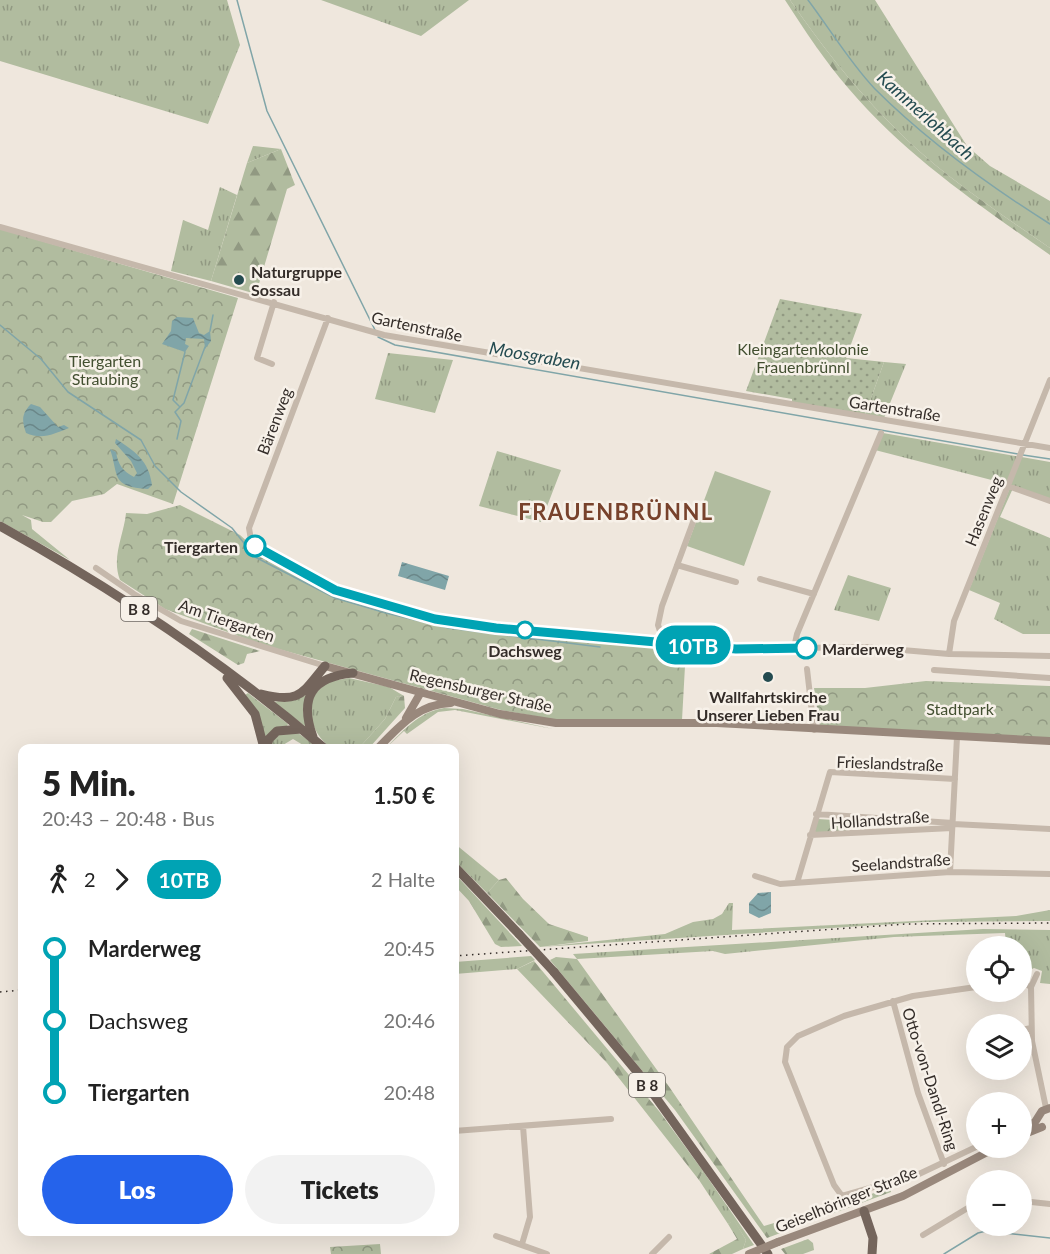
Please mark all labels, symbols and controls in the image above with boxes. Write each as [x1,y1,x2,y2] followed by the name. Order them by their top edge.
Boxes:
[873,66,979,164] water label: Kammerlohbach
[251,262,343,299] place label: Naturgruppe Sossau
[232,273,246,287] marker: Naturgruppe Sossau
[370,307,464,345] street label: Gartenstraße
[488,336,582,374] water label: Moosgraben
[737,339,869,376] park label: Kleingartenkolonie Frauenbrünnl
[69,351,141,388] park label: Tiergarten Straubing
[253,385,295,457] street label: Bärenweg
[848,391,942,425] street label: Gartenstraße
[960,473,1006,549] street label: Hasenweg
[518,498,714,525] district label: FRAUENBRÜNNL
[244,535,266,557] marker: Tiergarten
[164,537,238,556] place label: Tiergarten
[177,595,277,645] street label: Am Tiergarten
[121,597,157,621] road number: B 8
[516,621,534,639] marker: Dachsweg
[651,626,735,664] line badge: 10TB
[668,633,718,658] text: 10TB
[795,637,817,659] marker: Marderweg
[822,639,905,658] place label: Marderweg
[488,641,562,660] place label: Dachsweg
[408,664,554,716] street label: Regensburger Straße
[761,670,775,684] marker: Wallfahrtskirche Unserer Lieben Frau
[697,687,839,724] place label: Wallfahrtskirche Unserer Lieben Frau
[926,699,995,718] park label: Stadtpark
[836,752,944,774] street label: Frieslandstraße
[42,763,136,803] text: 5 Min.
[373,782,435,809] text: 1.50 €
[42,806,215,830] text: 20:43 – 20:48 · Bus
[830,806,930,832] street label: Hollandstraße
[851,849,951,875] street label: Seelandstraße
[42,863,75,896] icon: walk
[105,863,138,896] icon: forward
[84,867,96,891] text: 2
[159,867,209,892] text: 10TB
[371,867,435,891] text: 2 Halte
[88,935,201,962] text: Marderweg
[384,936,435,960] text: 20:45
[966,936,1032,1236] map controls
[966,936,1032,1002] button: locate
[899,1005,963,1153] street label: Otto-von-Dandl-Ring
[88,1007,188,1034] text: Dachsweg
[384,1008,435,1032] text: 20:46
[966,1014,1032,1080] button: layers
[629,1073,665,1097] road number: B 8
[88,1079,190,1106] text: Tiergarten
[384,1080,435,1104] text: 20:48
[966,1092,1032,1158] button: +
[42,1155,233,1224] button: Los
[245,1155,435,1224] button: Tickets
[772,1162,920,1236] street label: Geiselhöringer Straße
[966,1170,1032,1236] button: −

